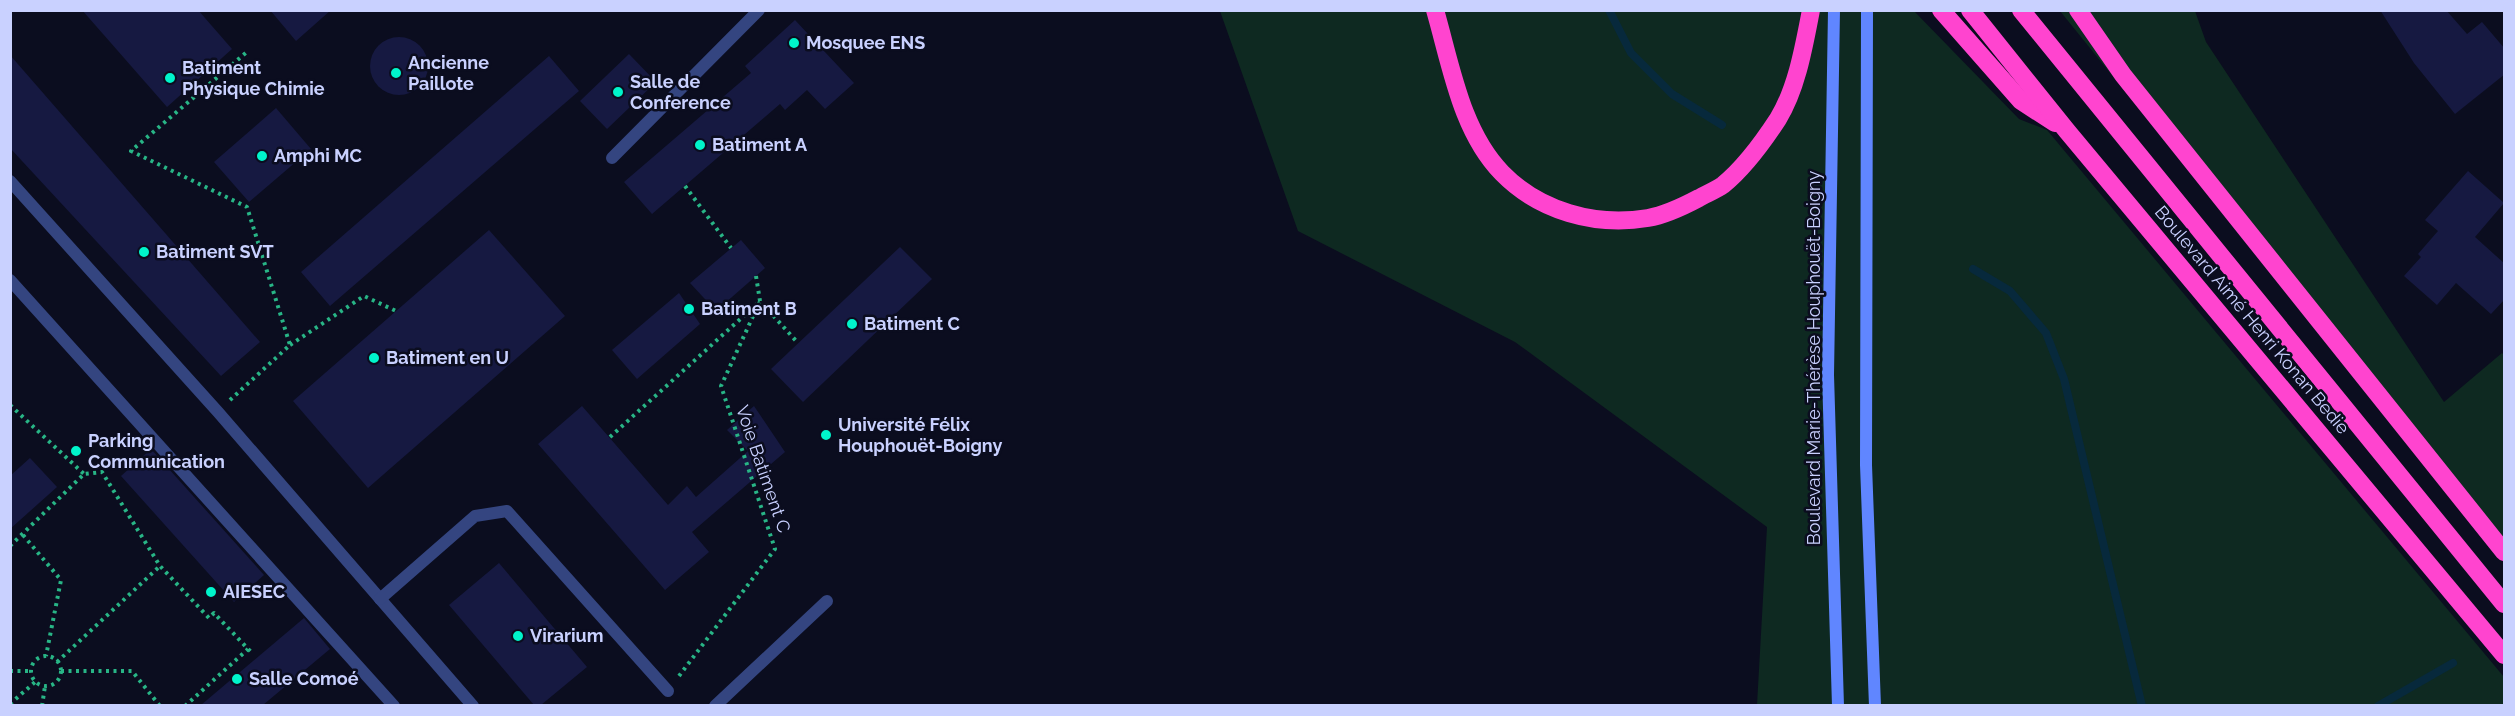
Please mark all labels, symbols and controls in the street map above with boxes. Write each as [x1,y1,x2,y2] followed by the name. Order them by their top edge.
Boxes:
[806,32,925,53] place label: Mosquee ENS
[787,36,801,50] marker: Mosquee ENS
[408,52,489,94] place label: Ancienne Paillote
[182,57,325,99] place label: Batiment Physique Chimie
[389,66,403,80] marker: Ancienne Paillote
[163,71,177,85] marker: Batiment Physique Chimie
[630,71,731,113] place label: Salle de Conference
[611,85,625,99] marker: Salle de Conference
[712,134,808,155] place label: Batiment A
[693,138,707,152] marker: Batiment A
[274,145,362,166] place label: Amphi MC
[255,149,269,163] marker: Amphi MC
[1803,171,1824,545] street label: Boulevard Marie-Thérèse Houphouët-Boigny
[2151,201,2354,438] street label: Boulevard Aimé Henri Konan Bedie
[156,241,274,262] place label: Batiment SVT
[137,245,151,259] marker: Batiment SVT
[701,298,797,319] place label: Batiment B
[682,302,696,316] marker: Batiment B
[864,313,960,334] place label: Batiment C
[845,317,859,331] marker: Batiment C
[386,347,509,368] place label: Batiment en U
[367,351,381,365] marker: Batiment en U
[732,403,795,535] street label: Voie Batiment C
[838,414,1003,456] place label: Université Félix Houphouët-Boigny
[819,428,833,442] marker: Université Félix Houphouët-Boigny
[88,430,225,472] place label: Parking Communication
[69,444,83,458] marker: Parking Communication
[223,581,285,602] place label: AIESEC
[204,585,218,599] marker: AIESEC
[530,625,603,646] place label: Virarium
[511,629,525,643] marker: Virarium
[249,668,359,689] place label: Salle Comoé
[230,672,244,686] marker: Salle Comoé

